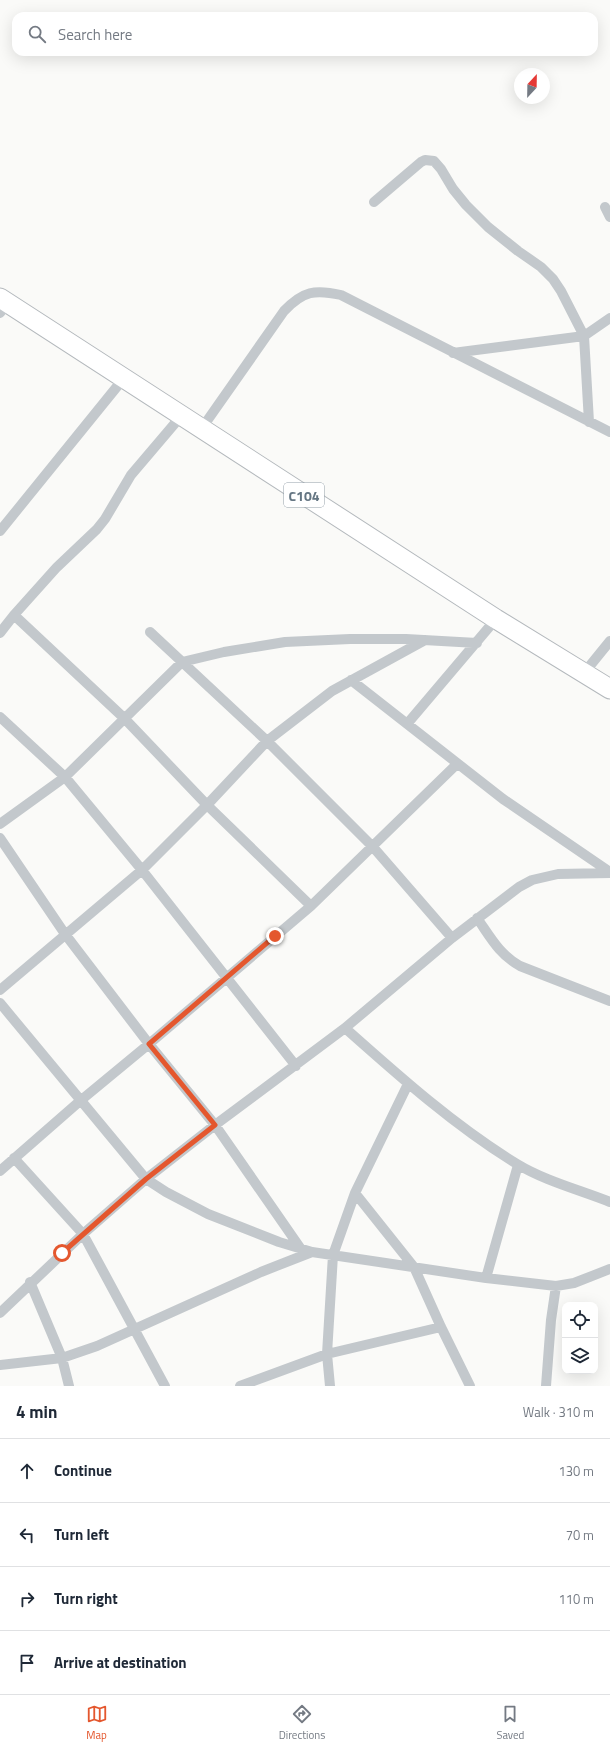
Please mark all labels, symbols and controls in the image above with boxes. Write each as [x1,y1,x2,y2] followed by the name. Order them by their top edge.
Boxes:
[12,12,598,56] search box
[26,23,48,45] icon: search
[58,23,132,46] text: Search here
[514,68,550,104] north arrow
[284,483,324,507] road number: C104
[266,927,284,945] route end
[53,1244,71,1262] route start
[562,1302,598,1374] map controls
[562,1302,598,1338] button: locate
[562,1338,598,1374] button: layers
[16,1399,57,1425] text: 4 min
[523,1402,594,1422] text: Walk · 310 m
[54,1459,112,1482] text: Continue
[16,1460,38,1482] icon: ahead
[558,1461,594,1481] text: 130 m
[54,1523,109,1546] text: Turn left
[16,1524,38,1546] icon: left
[566,1525,594,1545] text: 70 m
[54,1587,118,1610] text: Turn right
[16,1588,38,1610] icon: right
[558,1589,594,1609] text: 110 m
[54,1651,187,1674] text: Arrive at destination
[16,1652,38,1674] icon: arrive
[86,1703,108,1743] tab: Map
[279,1703,325,1743] tab: Directions
[496,1703,524,1743] tab: Saved

